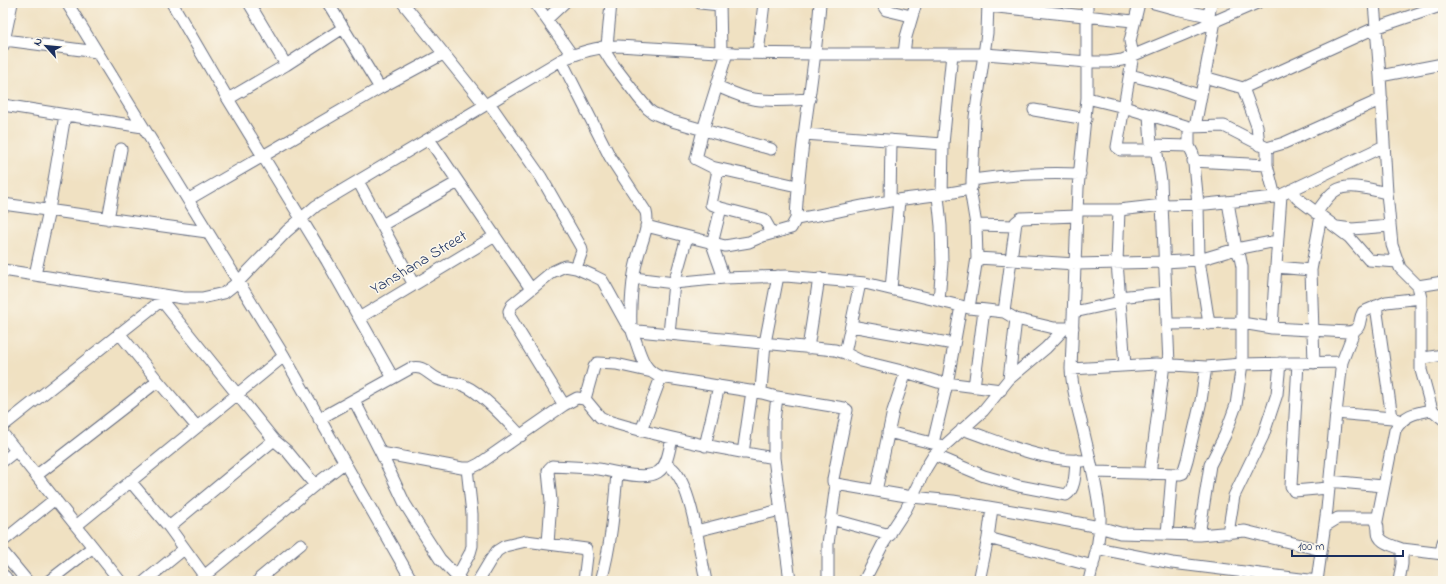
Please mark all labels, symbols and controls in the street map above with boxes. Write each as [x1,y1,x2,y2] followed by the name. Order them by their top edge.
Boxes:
[26,26,66,66] north arrow
[29,35,47,49] text: N
[366,224,472,301] street label: Yanshana Street
[1292,532,1403,558] scale bar
[1298,538,1325,556] text: 100 m

